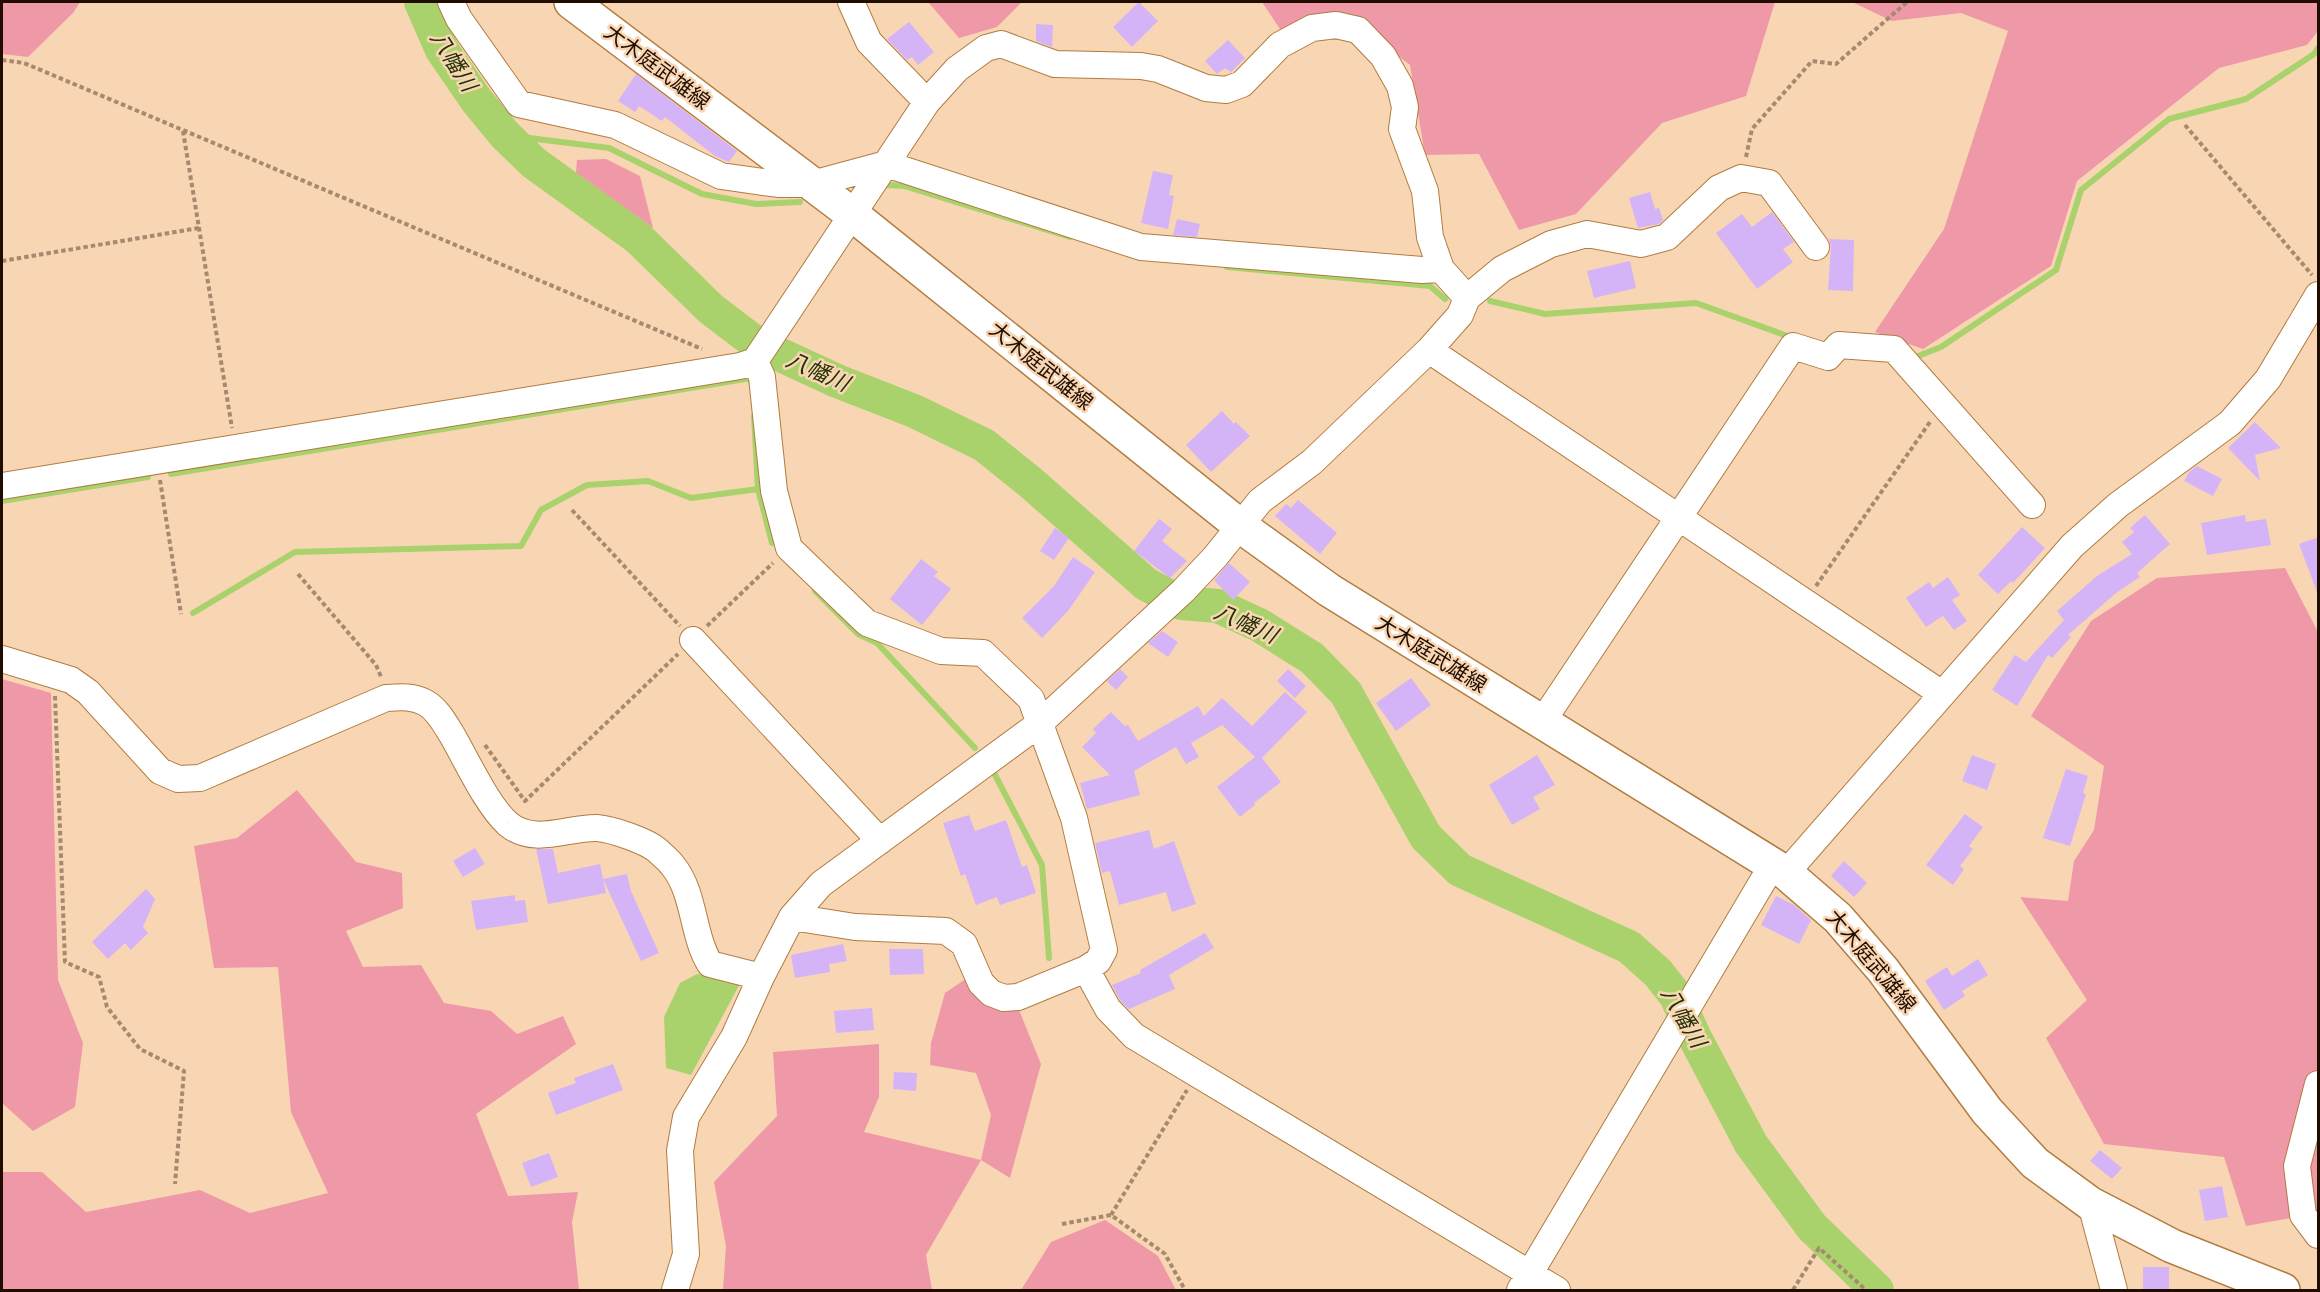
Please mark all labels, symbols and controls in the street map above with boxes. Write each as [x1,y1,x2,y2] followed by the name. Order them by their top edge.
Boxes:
[600,19,715,114] street label: 大木庭武雄線
[426,26,484,97] water label: 八幡川
[985,316,1098,414] street label: 大木庭武雄線
[783,346,855,396] water label: 八幡川
[1211,598,1283,648] water label: 八幡川
[1372,610,1491,697] street label: 大木庭武雄線
[1822,904,1921,1016] street label: 大木庭武雄線
[1657,982,1713,1053] water label: 八幡川

